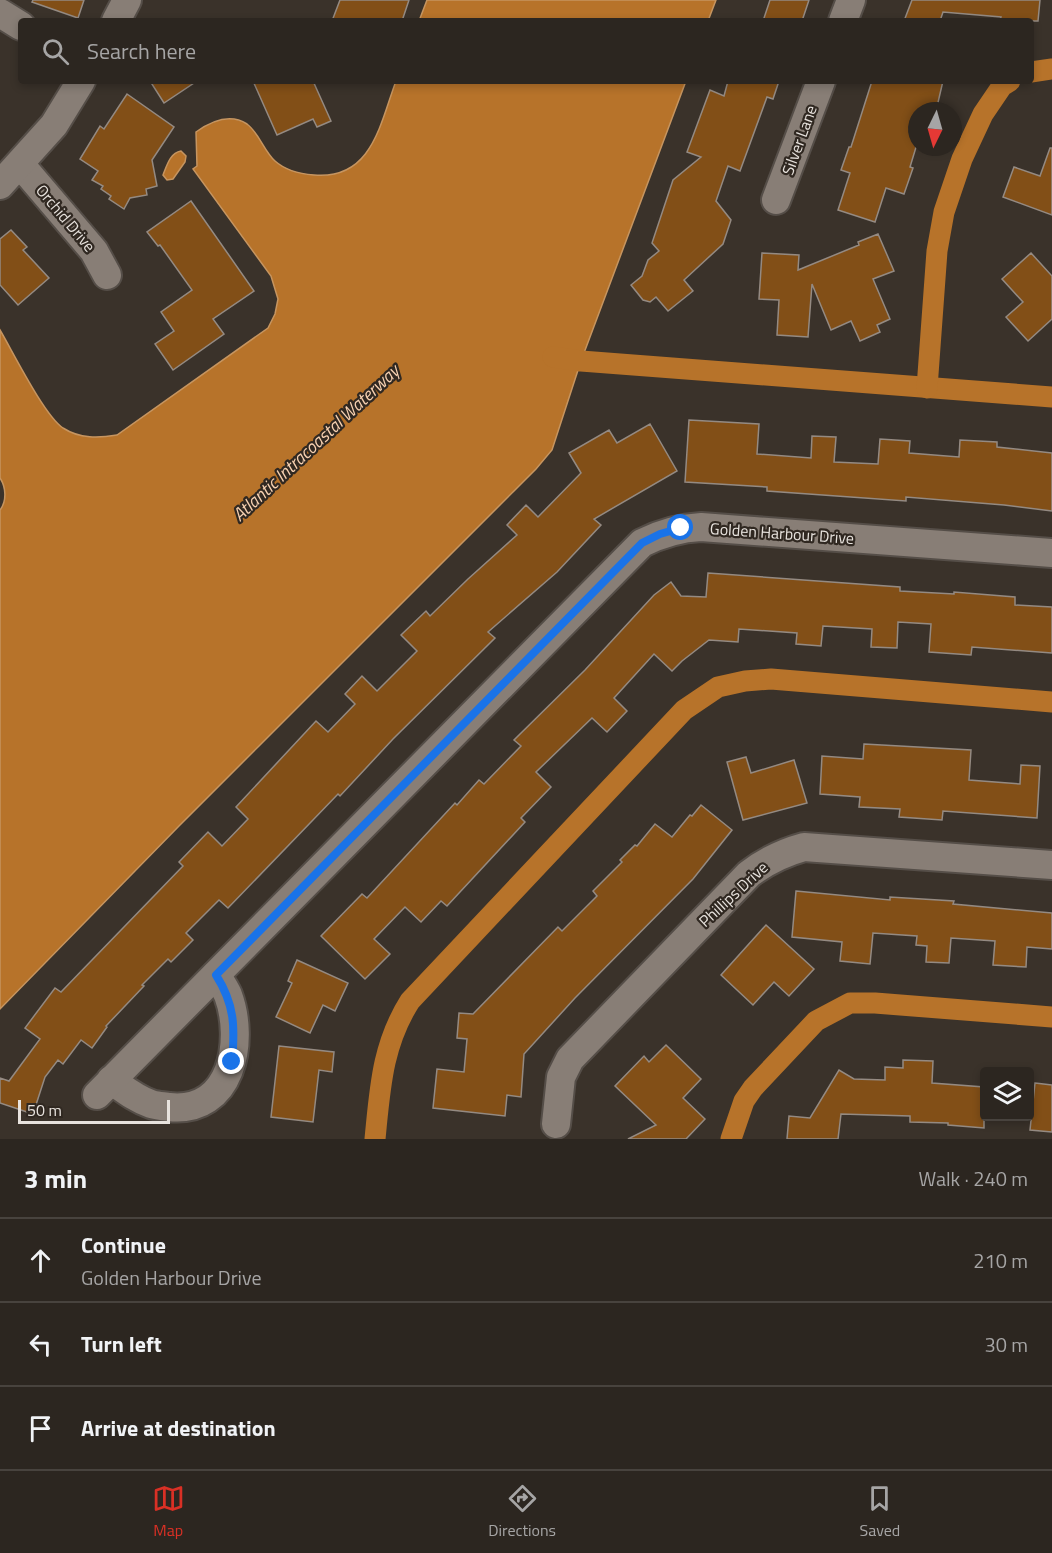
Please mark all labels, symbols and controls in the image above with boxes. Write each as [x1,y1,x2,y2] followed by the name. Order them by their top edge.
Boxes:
[18,18,1034,84] search box
[87,34,196,68] text: Search here
[39,35,72,68] icon: search
[775,102,823,178] street label: Silver Lane
[908,102,962,156] north arrow
[30,179,102,257] street label: Orchid Drive
[226,357,407,527] water label: Atlantic Intracoastal Waterway
[667,514,693,540] route start
[709,516,855,550] street label: Golden Harbour Drive
[693,856,773,932] street label: Phillips Drive
[218,1048,244,1074] route end
[980,1067,1034,1121] map controls
[980,1067,1034,1121] button: layers
[18,1097,170,1124] scale bar
[27,1098,62,1122] text: 50 m
[24,1159,87,1198] text: 3 min
[919,1163,1028,1194] text: Walk · 240 m
[81,1228,166,1262] text: Continue
[24,1244,57,1277] icon: ahead
[973,1245,1028,1276] text: 210 m
[81,1262,262,1293] text: Golden Harbour Drive
[81,1327,162,1361] text: Turn left
[24,1328,57,1361] icon: left
[984,1329,1028,1360] text: 30 m
[81,1411,276,1445] text: Arrive at destination
[24,1412,57,1445] icon: arrive
[152,1482,185,1542] tab: Map
[488,1482,556,1542] tab: Directions
[860,1482,900,1542] tab: Saved

